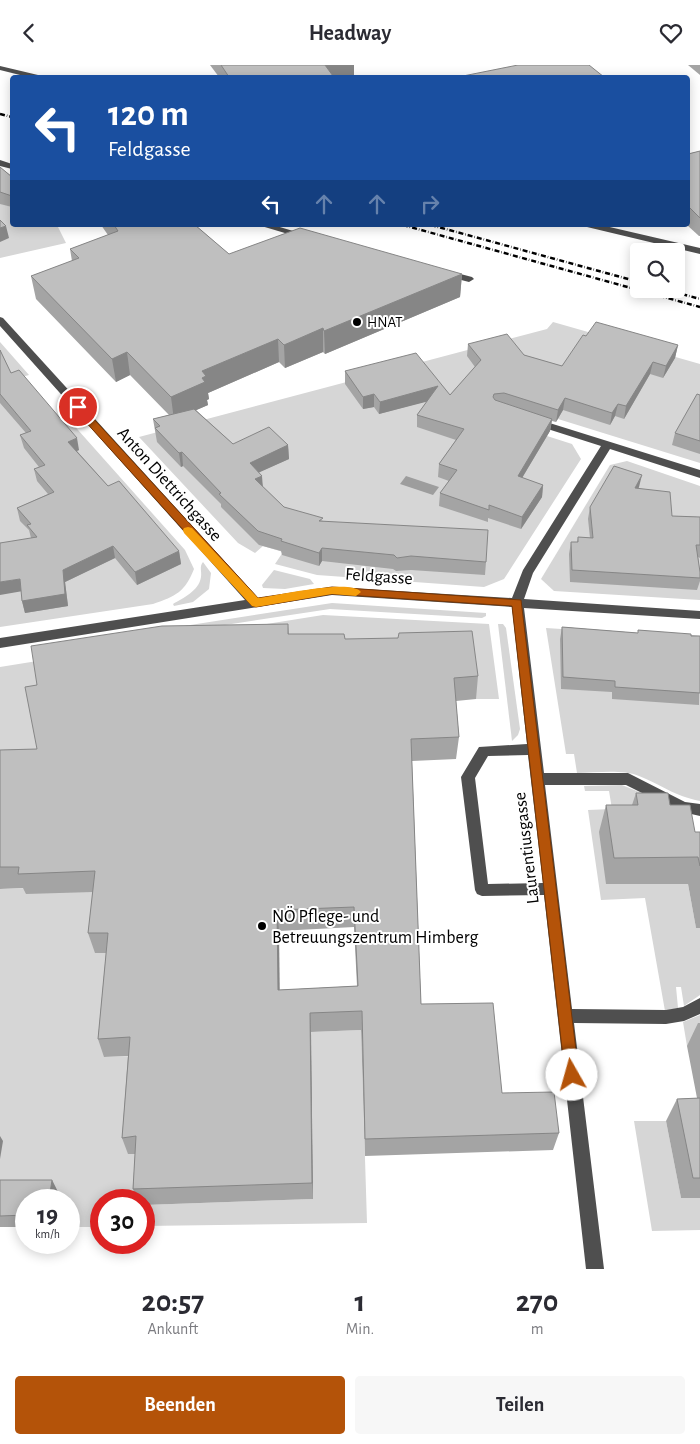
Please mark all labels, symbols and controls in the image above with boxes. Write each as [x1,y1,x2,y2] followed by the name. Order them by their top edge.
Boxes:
[15,19,43,47] icon: back
[657,19,685,47] icon: heart
[309,22,391,44] text: Headway
[25,95,90,160] icon: left
[108,97,189,132] text: 120 m
[108,138,191,160] text: Feldgasse
[257,190,285,218] icon: left
[310,190,338,218] icon: ahead
[363,190,391,218] icon: ahead
[416,190,444,218] icon: right
[630,243,685,298] map controls
[630,243,685,298] button: search
[367,315,403,330] place label: HNAT
[351,316,363,328] marker: HNAT
[57,386,99,428] pin
[64,393,92,421] icon: arrive
[114,424,225,545] street label: Anton Diettrichgasse
[345,566,413,588] street label: Feldgasse
[511,791,543,905] street label: Laurentiusgasse
[272,906,479,947] place label: NÖ Pflege- und Betreuungszentrum Himberg
[256,920,268,932] marker: NÖ Pflege- und Betreuungszentrum Himberg
[545,1048,597,1100] position arrow
[90,1189,155,1254] speed limit sign: 30
[37,1203,58,1228] text: 19
[35,1228,60,1240] text: km/h
[142,1287,204,1317] text: 20:57
[354,1287,365,1317] text: 1
[516,1287,558,1317] text: 270
[147,1321,198,1337] text: Ankunft
[346,1321,374,1337] text: Min.
[531,1321,543,1337] text: m
[15,1376,345,1434] button: Beenden
[355,1376,685,1434] button: Teilen

